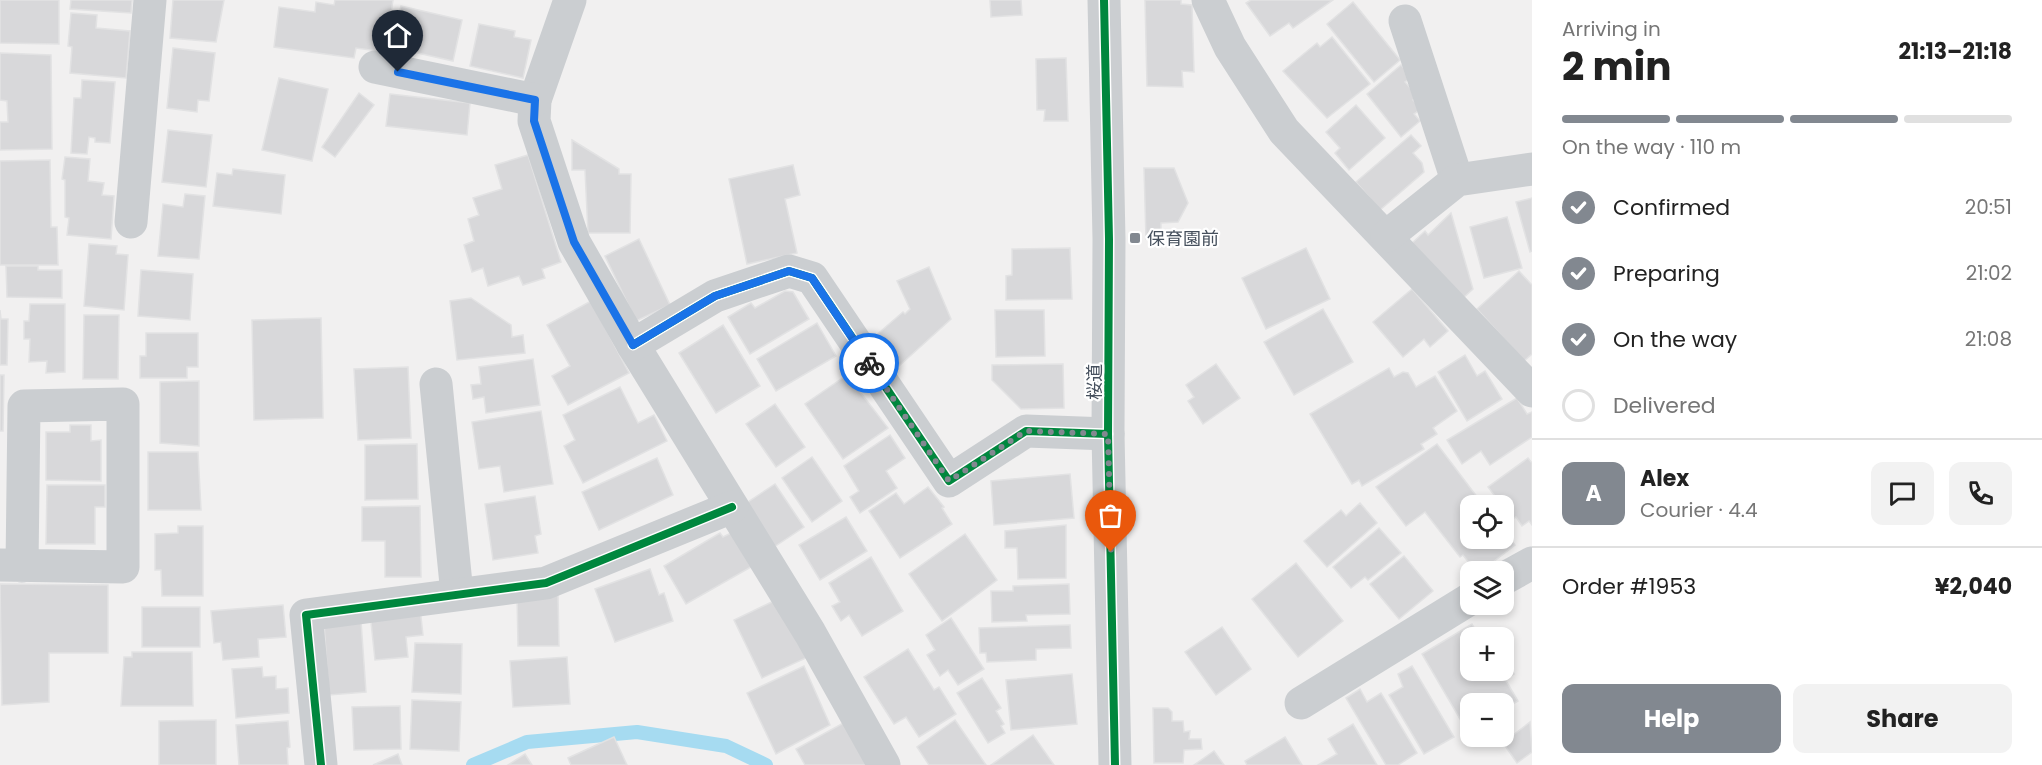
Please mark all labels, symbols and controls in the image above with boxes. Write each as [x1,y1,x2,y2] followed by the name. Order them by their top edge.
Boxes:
[372,10,423,72] pin
[1562,15,1661,43] text: Arriving in
[381,19,414,52] icon: home
[1898,36,2012,67] text: 21:13–21:18
[1562,39,1672,94] text: 2 min
[1562,133,1741,161] text: On the way · 110 m
[1562,191,1595,224] icon: check
[1613,192,1730,223] text: Confirmed
[1965,193,2012,221] text: 20:51
[1147,226,1219,251] place label: 保育園前
[1128,231,1142,245] marker: 保育園前
[1562,257,1595,290] icon: check
[1613,258,1720,289] text: Preparing
[1966,259,2012,287] text: 21:02
[1562,323,1595,356] icon: check
[1613,324,1737,355] text: On the way
[1965,325,2012,353] text: 21:08
[839,333,899,393] courier
[853,347,886,380] icon: bike
[1082,364,1107,400] street label: 桜道
[1613,390,1716,421] text: Delivered
[1871,462,1934,525] button: chat
[1949,462,2012,525] button: phone
[1640,463,1689,494] text: Alex
[1585,478,1602,509] text: A
[1085,490,1136,552] pin
[1460,495,1514,747] map controls
[1460,495,1514,549] button: locate
[1640,496,1758,524] text: Courier · 4.4
[1094,499,1127,532] icon: bag
[1460,561,1514,615] button: layers
[1562,571,1696,602] text: Order #1953
[1935,571,2012,602] text: ¥2,040
[1460,627,1514,681] button: +
[1562,684,1781,753] button: Help
[1793,684,2012,753] button: Share
[1460,693,1514,747] button: −

